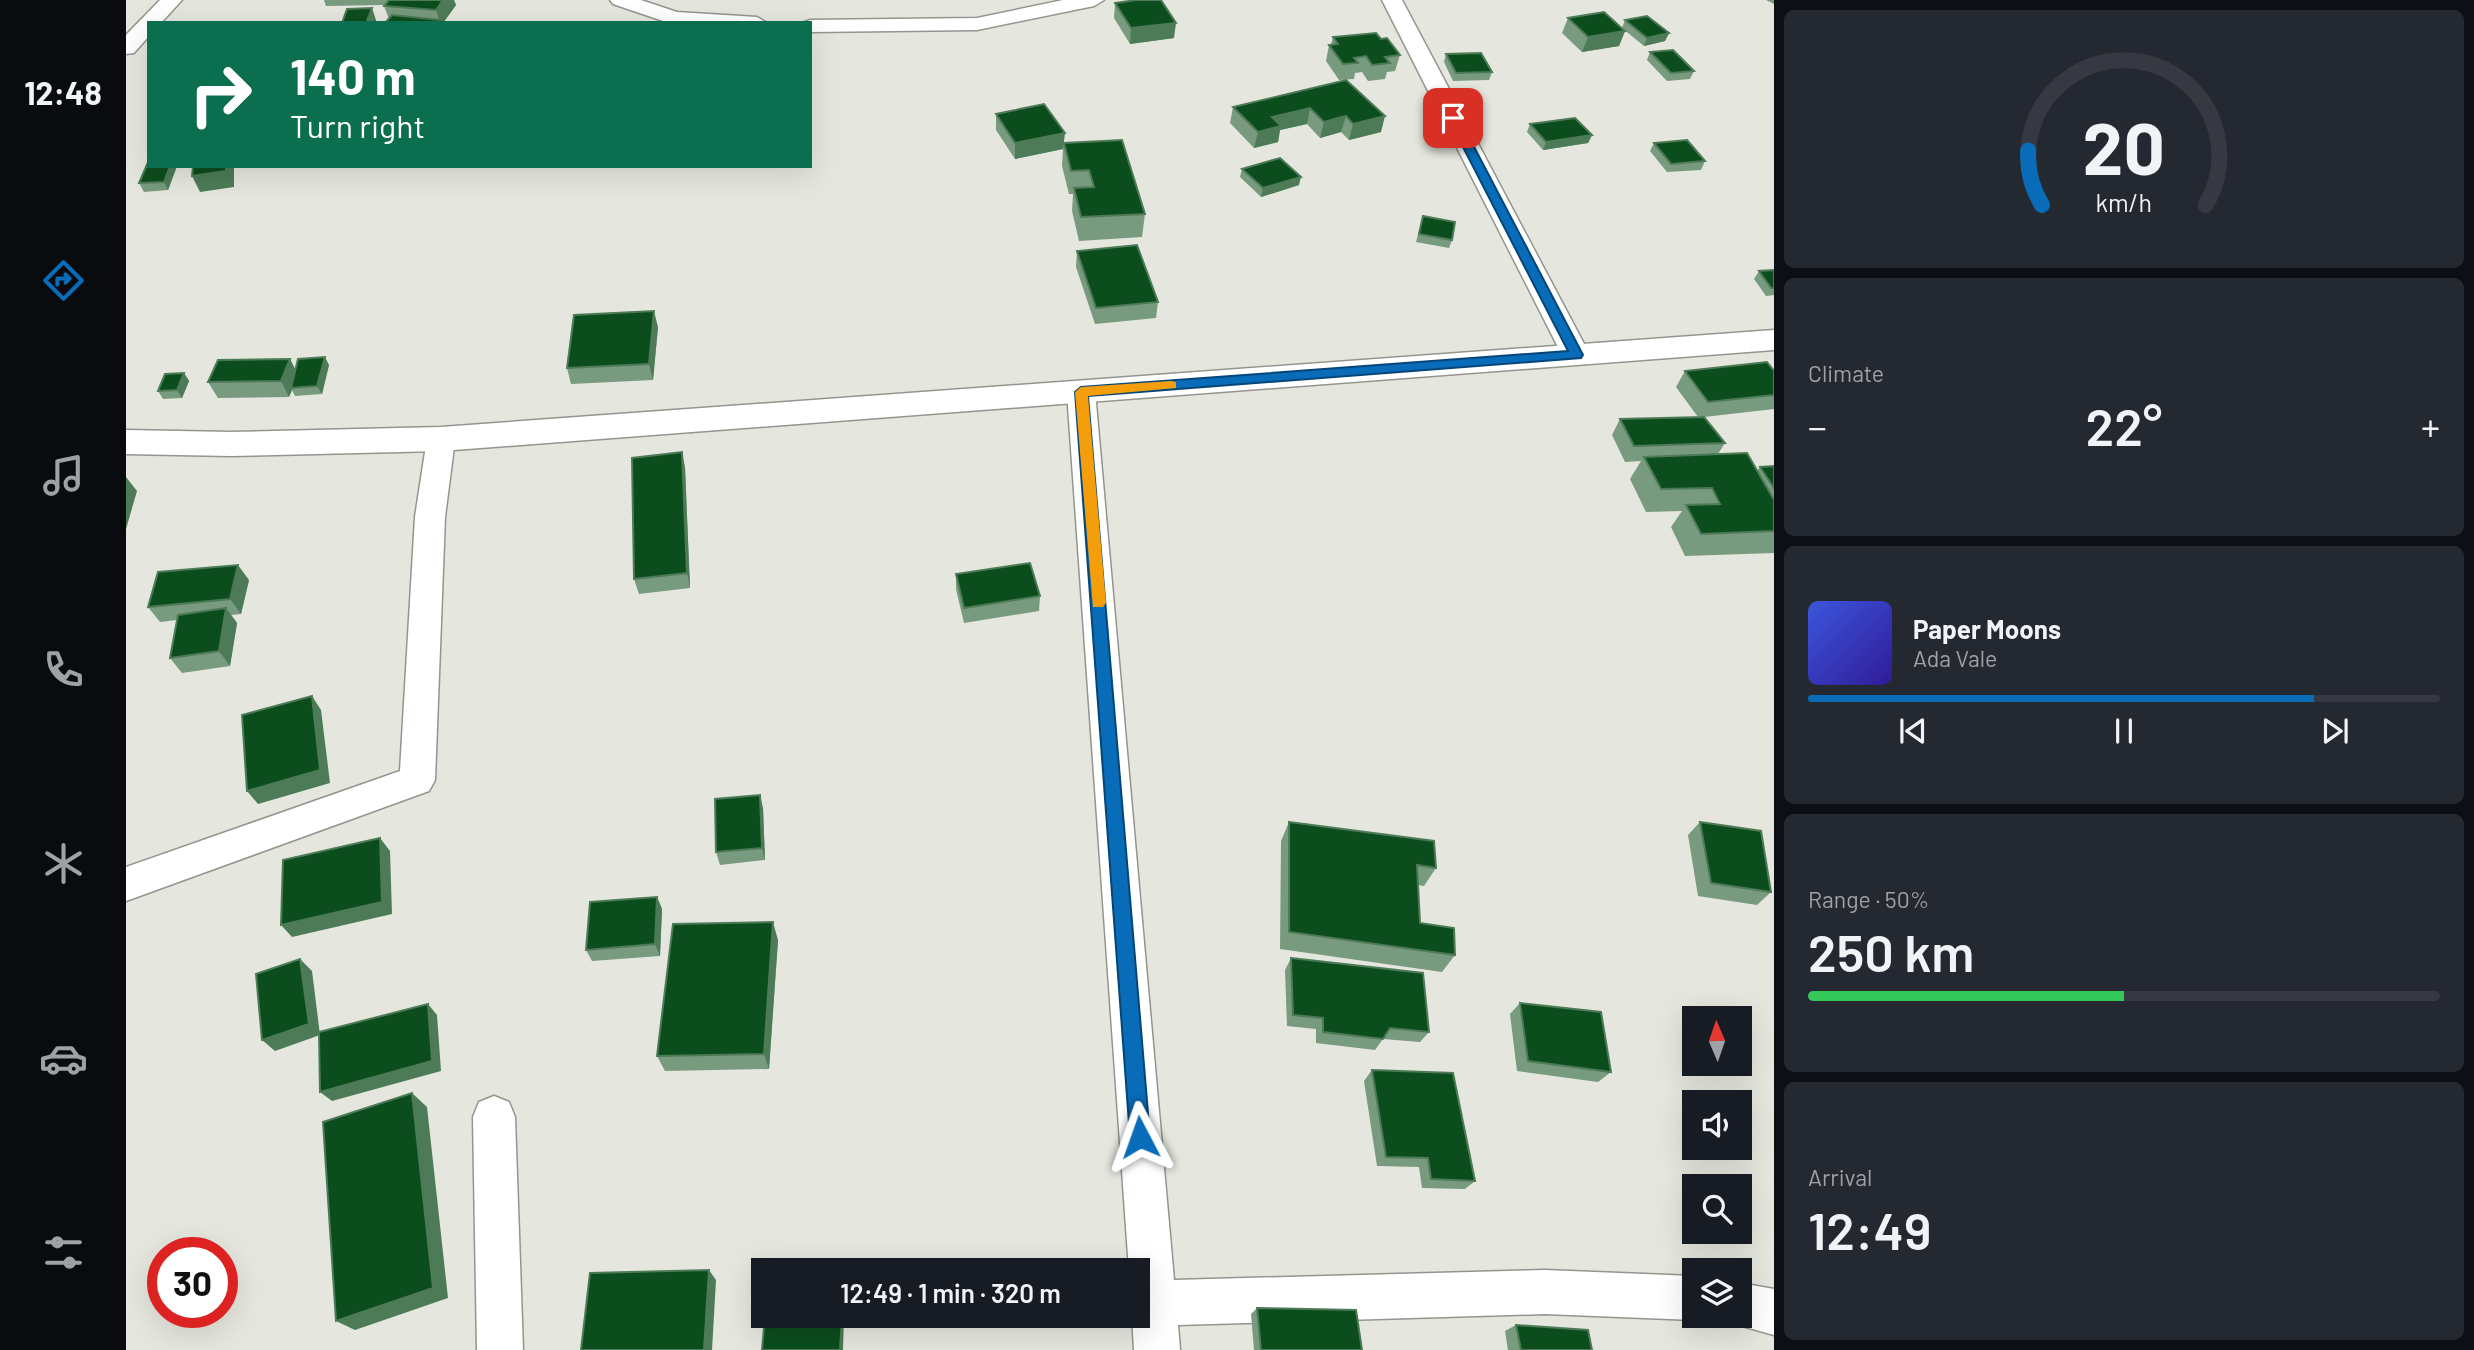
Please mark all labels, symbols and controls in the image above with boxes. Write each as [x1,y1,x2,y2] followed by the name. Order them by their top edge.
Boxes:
[290,46,416,105] text: 140 m
[175,49,266,140] icon: right
[24,73,102,111] text: 12:48
[1423,88,1483,148] pin
[1434,99,1472,137] icon: arrive
[2083,102,2165,190] text: 20
[290,106,425,144] text: Turn right
[2096,187,2152,217] text: km/h
[39,256,88,305] icon: directions
[1808,359,1884,387] text: Climate
[2086,394,2162,456] text: 22°
[1808,403,1827,449] text: −
[2421,403,2440,449] text: +
[39,451,88,500] icon: music
[1913,613,2061,644] text: Paper Moons
[1913,644,1997,672] text: Ada Vale
[39,645,88,694] icon: phone
[1894,712,1932,750] icon: previous
[2105,712,2143,750] icon: pause
[2316,712,2354,750] icon: next
[39,839,88,888] icon: climate
[1808,885,1929,913] text: Range · 50%
[1808,920,1974,982] text: 250 km
[1682,1006,1752,1076] north arrow
[1682,1006,1752,1328] map controls
[39,1034,88,1083] icon: car
[1682,1090,1752,1160] button: sound
[1103,1100,1177,1174] position arrow
[1808,1163,1872,1191] text: Arrival
[1682,1174,1752,1244] button: search
[1808,1198,1931,1260] text: 12:49
[39,1228,88,1277] icon: filters
[147,1237,238,1328] speed limit sign: 30
[1682,1258,1752,1328] button: layers
[840,1277,1061,1308] text: 12:49 · 1 min · 320 m

